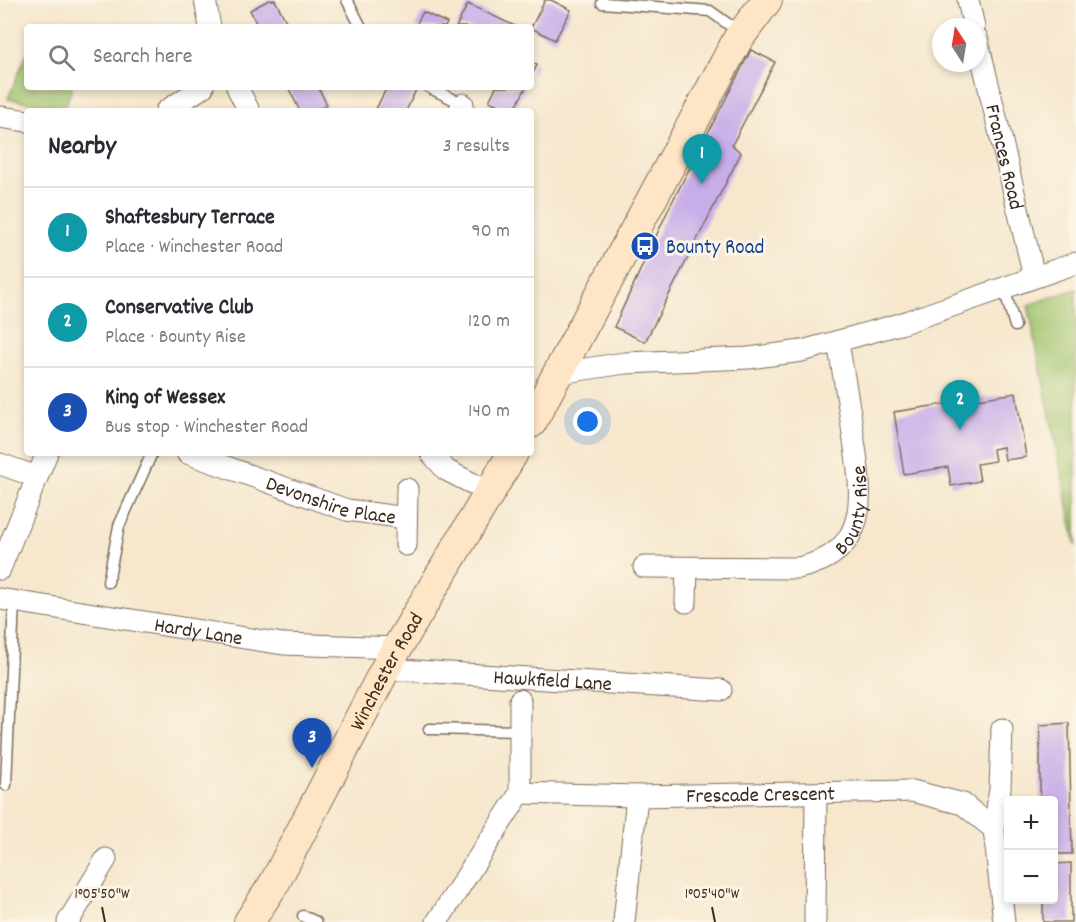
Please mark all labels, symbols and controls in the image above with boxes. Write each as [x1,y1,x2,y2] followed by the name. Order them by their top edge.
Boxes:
[932,18,986,72] north arrow
[24,24,534,90] search box
[45,41,78,74] icon: search
[93,42,192,73] text: Search here
[975,102,1030,213] street label: Frances Road
[48,129,116,166] text: Nearby
[443,133,510,161] text: 3 results
[682,134,722,184] pin: 1
[105,203,275,234] text: Shaftesbury Terrace
[65,218,70,246] text: 1
[472,218,510,246] text: 90 m
[629,230,661,262] bus stop icon: Bounty Road
[105,234,283,262] text: Place · Winchester Road
[666,234,764,264] place label: Bounty Road
[105,293,254,324] text: Conservative Club
[63,308,72,336] text: 2
[468,308,510,336] text: 120 m
[105,324,246,352] text: Place · Bounty Rise
[940,380,980,430] pin: 2
[105,383,225,414] text: King of Wessex
[63,398,72,426] text: 3
[468,398,510,426] text: 140 m
[573,407,602,436] your location
[105,414,308,442] text: Bus stop · Winchester Road
[829,464,877,563] street label: Bounty Rise
[261,470,397,534] street label: Devonshire Place
[344,608,433,737] street label: Winchester Road
[152,612,244,655] street label: Hardy Lane
[492,664,613,701] street label: Hawkfield Lane
[292,718,332,768] pin: 3
[686,780,836,813] street label: Frescade Crescent
[1004,796,1058,904] map controls
[1004,796,1058,850] button: +
[1004,850,1058,904] button: −
[74,884,130,906] text: 1°05'50"W
[685,884,740,906] text: 1°05'40"W

